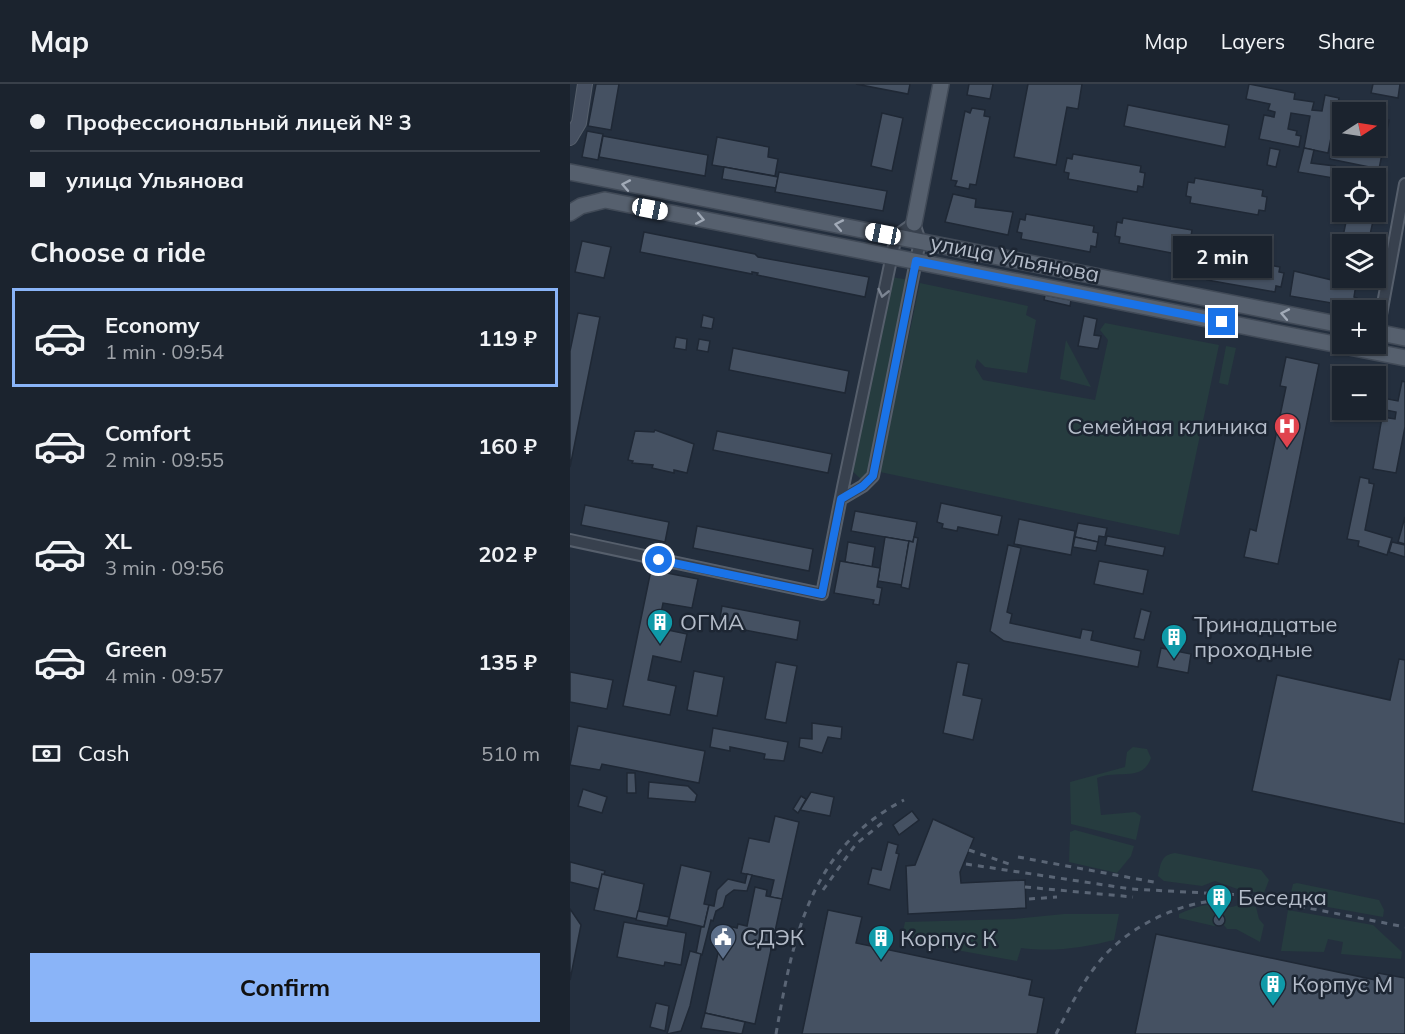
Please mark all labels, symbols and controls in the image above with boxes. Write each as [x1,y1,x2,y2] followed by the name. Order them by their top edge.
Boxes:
[30,24,89,59] text: Map
[1145,28,1188,54] text: Map
[1221,28,1285,54] text: Layers
[1318,28,1375,54] text: Share
[1332,102,1386,156] north arrow
[1332,102,1386,420] map controls
[66,108,412,136] text: Профессиональный лицей № 3
[66,166,244,194] text: улица Ульянова
[1332,168,1386,222] button: locate
[622,179,632,192] one-way arrow
[631,197,669,221] car
[695,212,705,225] one-way arrow
[834,219,844,232] one-way arrow
[864,222,902,246] car
[928,228,1102,288] street label: улица Ульянова
[1332,234,1386,288] button: layers
[30,235,206,269] text: Choose a ride
[1172,235,1272,277] callout: 2 min
[1196,244,1249,269] text: 2 min
[878,288,891,298] one-way arrow
[1332,300,1386,354] button: +
[1208,308,1235,335] route end
[1280,308,1290,321] one-way arrow
[33,311,87,365] icon: car
[105,311,200,339] text: Economy
[478,324,537,352] text: 119 ₽
[105,339,224,364] text: 1 min · 09:54
[1332,366,1386,420] button: −
[1272,411,1302,449] hospital icon: Семейная клиника
[1067,412,1268,440] place label: Семейная клиника
[33,419,87,473] icon: car
[105,419,191,447] text: Comfort
[478,432,537,460] text: 160 ₽
[105,447,224,472] text: 2 min · 09:55
[33,527,87,581] icon: car
[105,527,132,555] text: XL
[478,540,537,568] text: 202 ₽
[645,546,672,573] route start
[105,555,224,580] text: 3 min · 09:56
[645,607,675,645] building icon: ОГМА
[680,608,744,636] place label: ОГМА
[1194,610,1338,663] place label: Тринадцатые проходные
[1159,622,1189,660] building icon: Тринадцатые проходные
[33,635,87,689] icon: car
[105,635,167,663] text: Green
[478,648,537,676] text: 135 ₽
[105,663,224,688] text: 4 min · 09:57
[30,737,63,770] icon: cash
[78,739,130,767] text: Cash
[481,741,540,766] text: 510 m
[1204,882,1234,920] building icon: Беседка
[1238,883,1327,911] place label: Беседка
[708,922,738,960] public building icon: СДЭК
[742,923,805,951] place label: СДЭК
[866,923,896,961] building icon: Корпус К
[900,924,997,952] place label: Корпус К
[30,953,540,1022] button: Confirm
[1258,969,1288,1007] building icon: Корпус М
[1292,970,1393,998] place label: Корпус М

